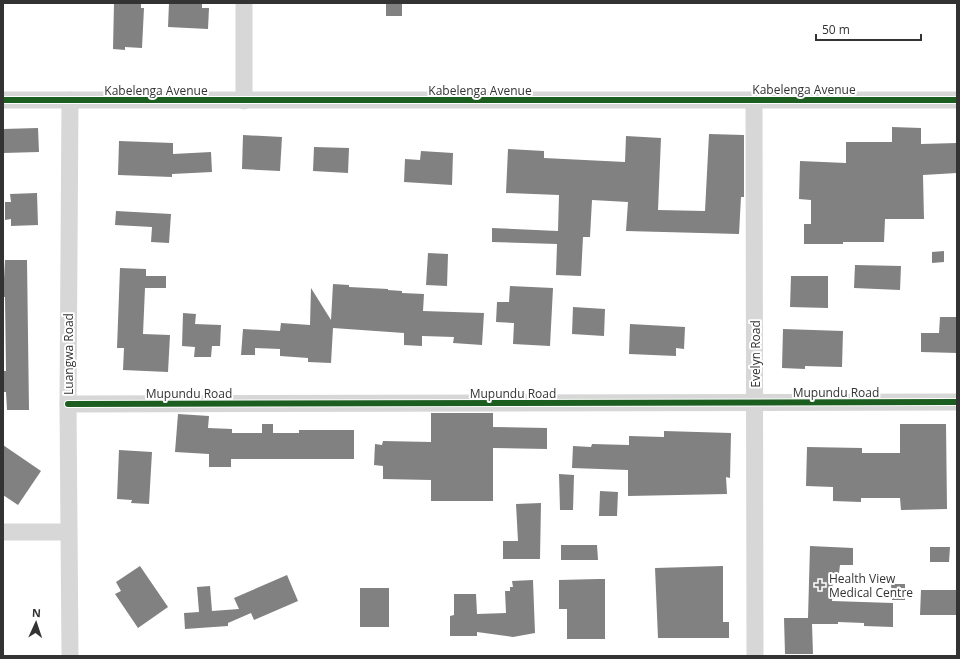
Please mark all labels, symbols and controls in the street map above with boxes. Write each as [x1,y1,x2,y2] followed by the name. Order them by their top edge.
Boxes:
[816,16,921,42] scale bar
[822,21,850,38] text: 50 m
[752,81,856,98] street label: Kabelenga Avenue
[104,82,208,99] street label: Kabelenga Avenue
[428,82,532,99] street label: Kabelenga Avenue
[60,313,77,395] street label: Luangwa Road
[747,320,764,388] street label: Evelyn Road
[793,384,879,401] street label: Mupundu Road
[146,385,232,402] street label: Mupundu Road
[470,385,556,402] street label: Mupundu Road
[829,570,913,601] place label: Health View Medical Centre
[814,579,826,591] marker: Health View Medical Centre
[16,603,56,643] north arrow
[32,605,41,620] text: N

